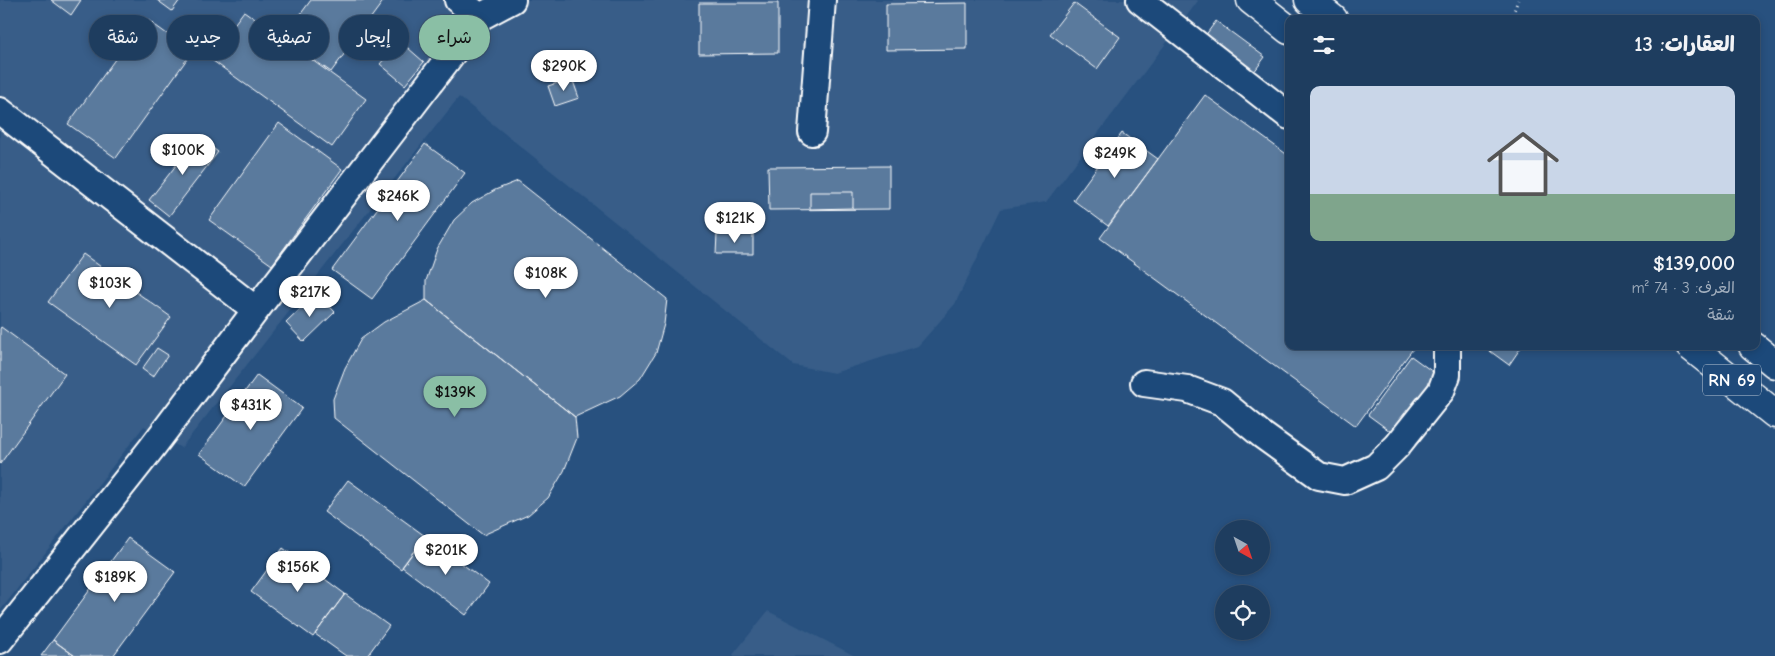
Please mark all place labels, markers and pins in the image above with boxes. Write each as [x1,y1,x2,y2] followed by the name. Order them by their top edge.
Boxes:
[529,49,599,92] pin: $290K
[148,134,218,176] pin: $100K
[1080,136,1150,179] pin: $249K
[363,180,433,222] pin: $246K
[700,202,770,244] pin: $121K
[511,256,581,299] pin: $108K
[75,266,145,309] pin: $103K
[275,276,345,318] pin: $217K
[420,376,490,418] pin: $139K
[216,388,286,431] pin: $431K
[411,534,481,576] pin: $201K
[263,550,333,593] pin: $156K
[80,560,150,603] pin: $189K

